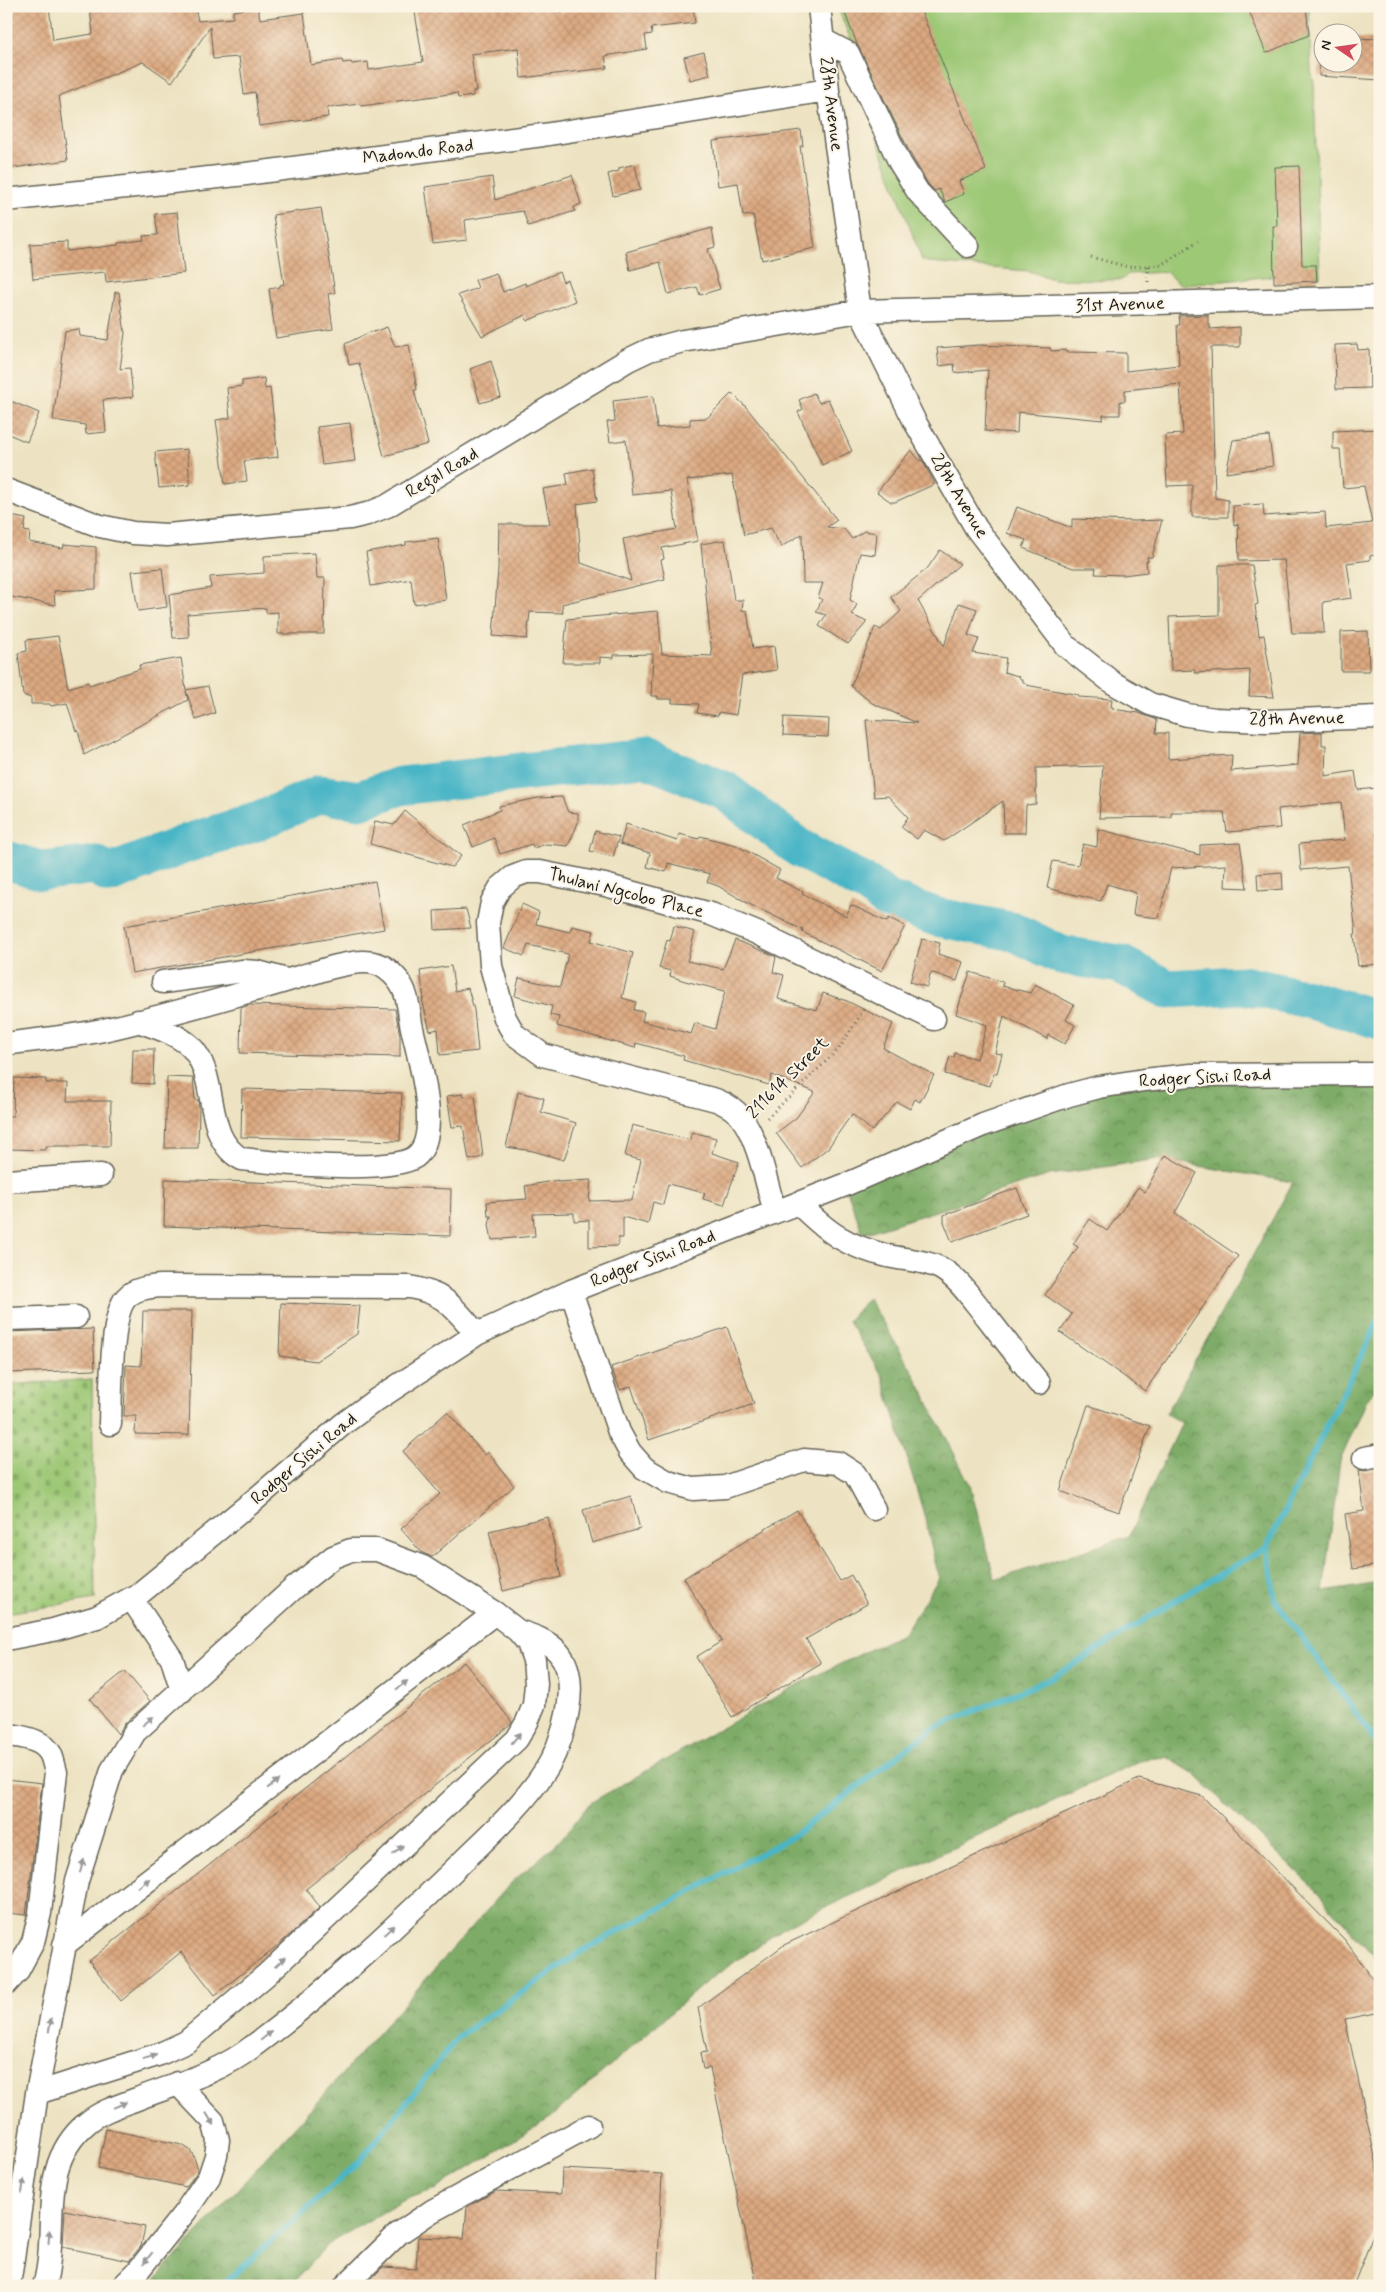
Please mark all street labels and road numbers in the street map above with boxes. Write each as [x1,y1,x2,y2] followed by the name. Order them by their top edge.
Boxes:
[813,55,849,153] street label: 28th Avenue
[361,133,475,171] street label: Madondo Road
[1075,291,1165,319] street label: 31st Avenue
[401,442,484,506] street label: Regal Road
[924,449,994,543] street label: 28th Avenue
[1249,706,1345,732] street label: 28th Avenue
[546,862,706,925] street label: Thulani Ngcobo Place
[742,1031,835,1124] street label: 211614 Street
[1138,1063,1272,1094] street label: Rodger Sishi Road
[587,1224,719,1295] street label: Rodger Sishi Road
[246,1407,363,1511] street label: Rodger Sishi Road

